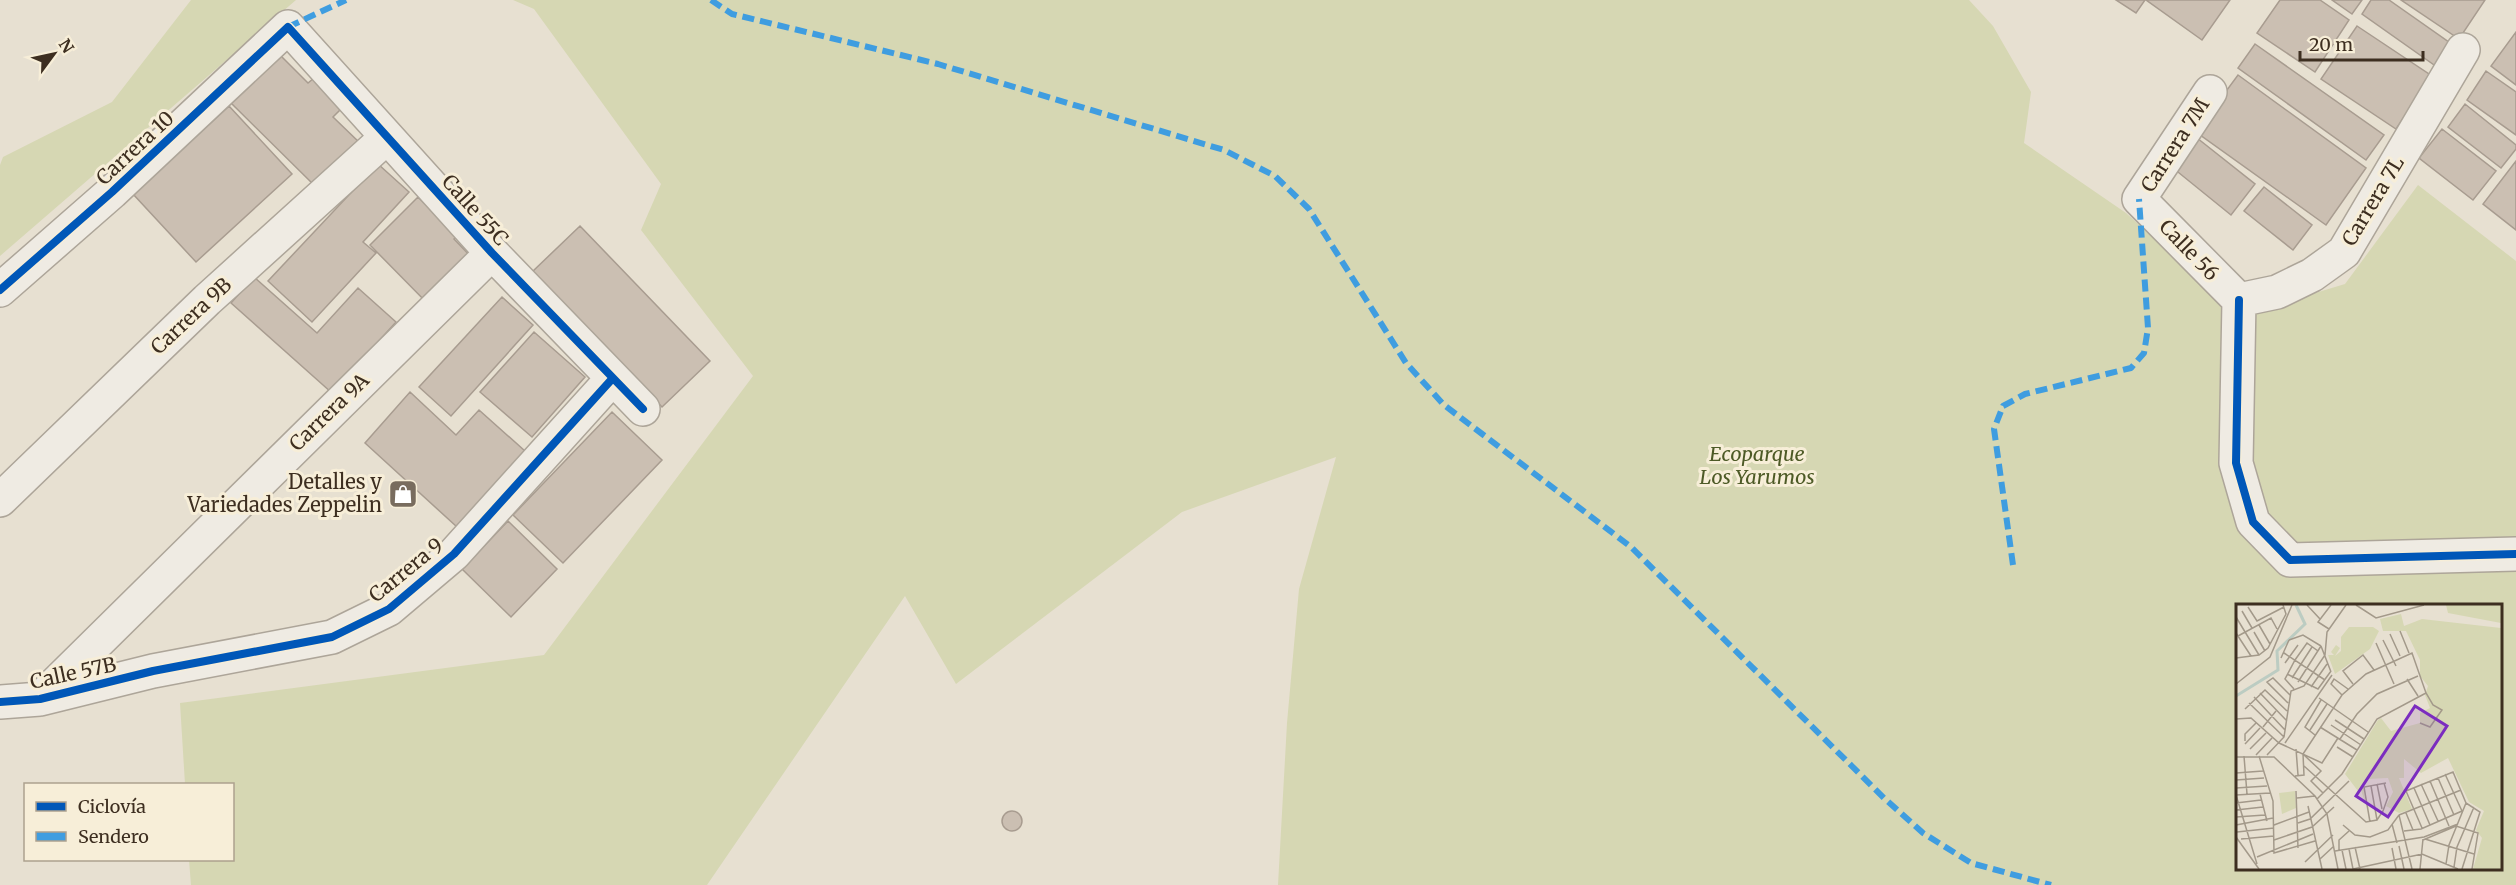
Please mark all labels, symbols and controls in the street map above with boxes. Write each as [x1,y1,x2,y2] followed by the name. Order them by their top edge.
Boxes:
[24,24,84,84] north arrow
[2300,24,2423,62] scale bar
[2309,33,2353,56] text: 20 m
[55,35,79,57] text: N
[2135,93,2214,196] street label: Carrera 7M
[91,105,179,190] street label: Carrera 10
[2336,151,2409,250] street label: Carrera 7L
[437,169,514,250] street label: Calle 55C
[2154,214,2224,285] street label: Calle 56
[145,272,236,359] street label: Carrera 9B
[284,367,374,456] street label: Carrera 9A
[1699,441,1815,489] park label: Ecoparque Los Yarumos
[187,469,382,517] place label: Detalles y Variedades Zeppelin
[387,478,419,510] shop icon: Detalles y Variedades Zeppelin
[364,532,448,607] street label: Carrera 9
[2236,604,2501,870] inset map
[28,651,118,694] street label: Calle 57B
[24,783,234,861] legend
[78,795,146,818] text: Ciclovía
[78,825,149,848] text: Sendero

